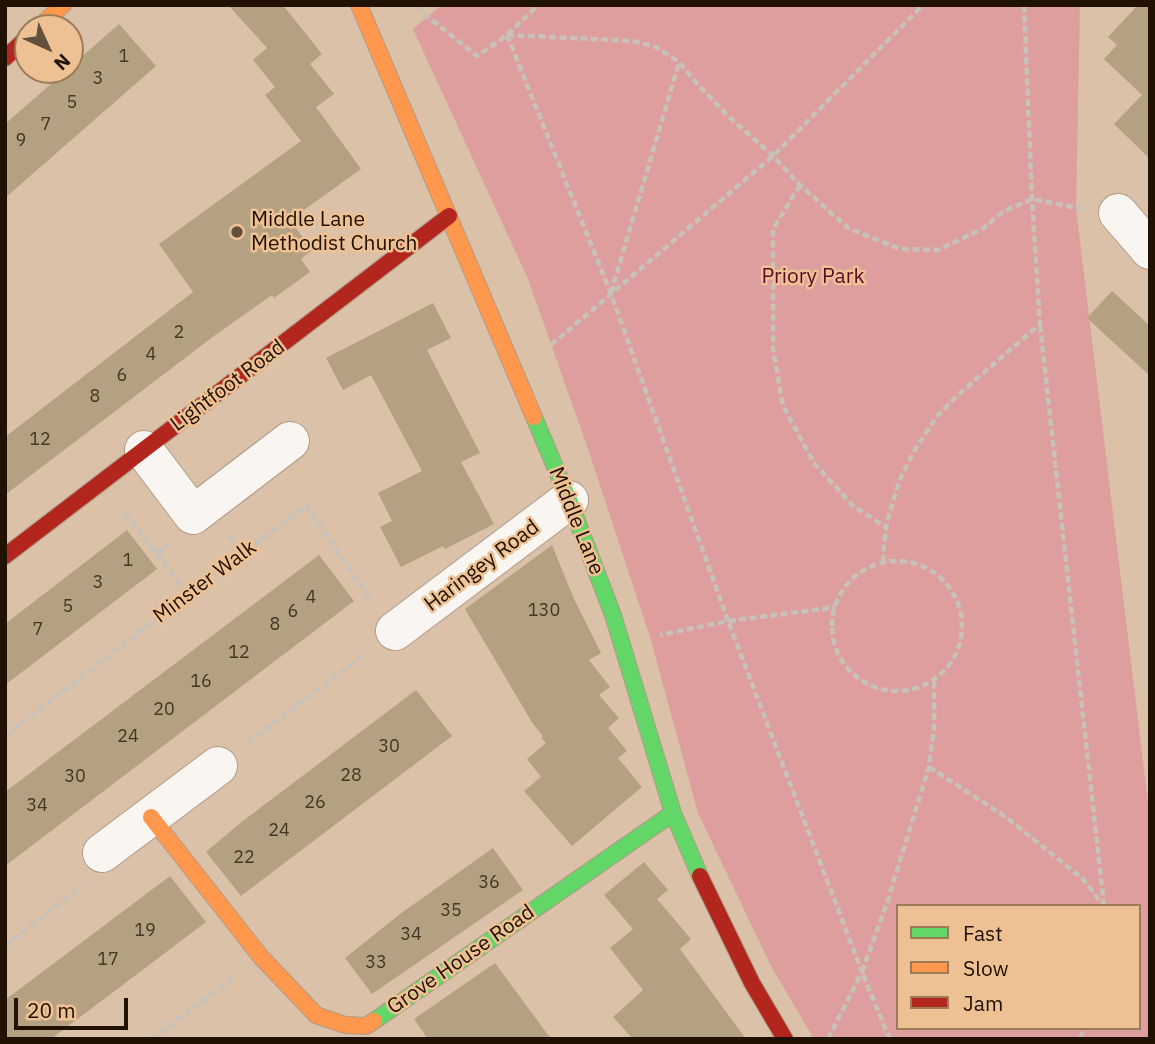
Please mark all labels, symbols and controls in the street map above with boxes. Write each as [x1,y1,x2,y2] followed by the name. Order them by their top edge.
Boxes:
[14,14,84,84] north arrow
[119,46,129,68] house number: 1
[49,49,76,76] text: N
[93,68,103,90] house number: 3
[67,92,77,114] house number: 5
[41,114,51,136] house number: 7
[16,130,26,152] house number: 9
[251,207,417,257] place label: Middle Lane Methodist Church
[229,224,245,240] marker: Middle Lane Methodist Church
[761,264,865,290] park label: Priory Park
[174,322,184,344] house number: 2
[166,335,290,437] street label: Lightfoot Road
[146,344,156,366] house number: 4
[117,365,127,387] house number: 6
[90,386,100,408] house number: 8
[29,429,51,451] house number: 12
[543,463,609,579] street label: Middle Lane
[420,515,544,617] street label: Haringey Road
[149,535,261,629] street label: Minster Walk
[123,550,133,572] house number: 1
[93,572,103,594] house number: 3
[306,587,316,609] house number: 4
[63,596,73,618] house number: 5
[528,600,560,622] house number: 130
[288,601,298,623] house number: 6
[270,614,280,636] house number: 8
[33,619,43,641] house number: 7
[228,642,250,664] house number: 12
[190,671,212,693] house number: 16
[153,699,175,721] house number: 20
[117,726,139,748] house number: 24
[378,736,400,758] house number: 30
[340,765,362,787] house number: 28
[64,766,86,788] house number: 30
[304,792,326,814] house number: 26
[26,795,48,817] house number: 34
[268,820,290,842] house number: 24
[233,847,255,869] house number: 22
[478,872,500,894] house number: 36
[383,900,539,1020] street label: Grove House Road
[440,900,462,922] house number: 35
[896,904,1141,1030] legend
[963,919,1003,947] text: Fast
[134,920,156,942] house number: 19
[400,924,422,946] house number: 34
[97,949,119,971] house number: 17
[365,952,387,974] house number: 33
[963,954,1009,982] text: Slow
[18,984,131,1028] scale bar
[963,989,1003,1017] text: Jam
[27,996,76,1024] text: 20 m

